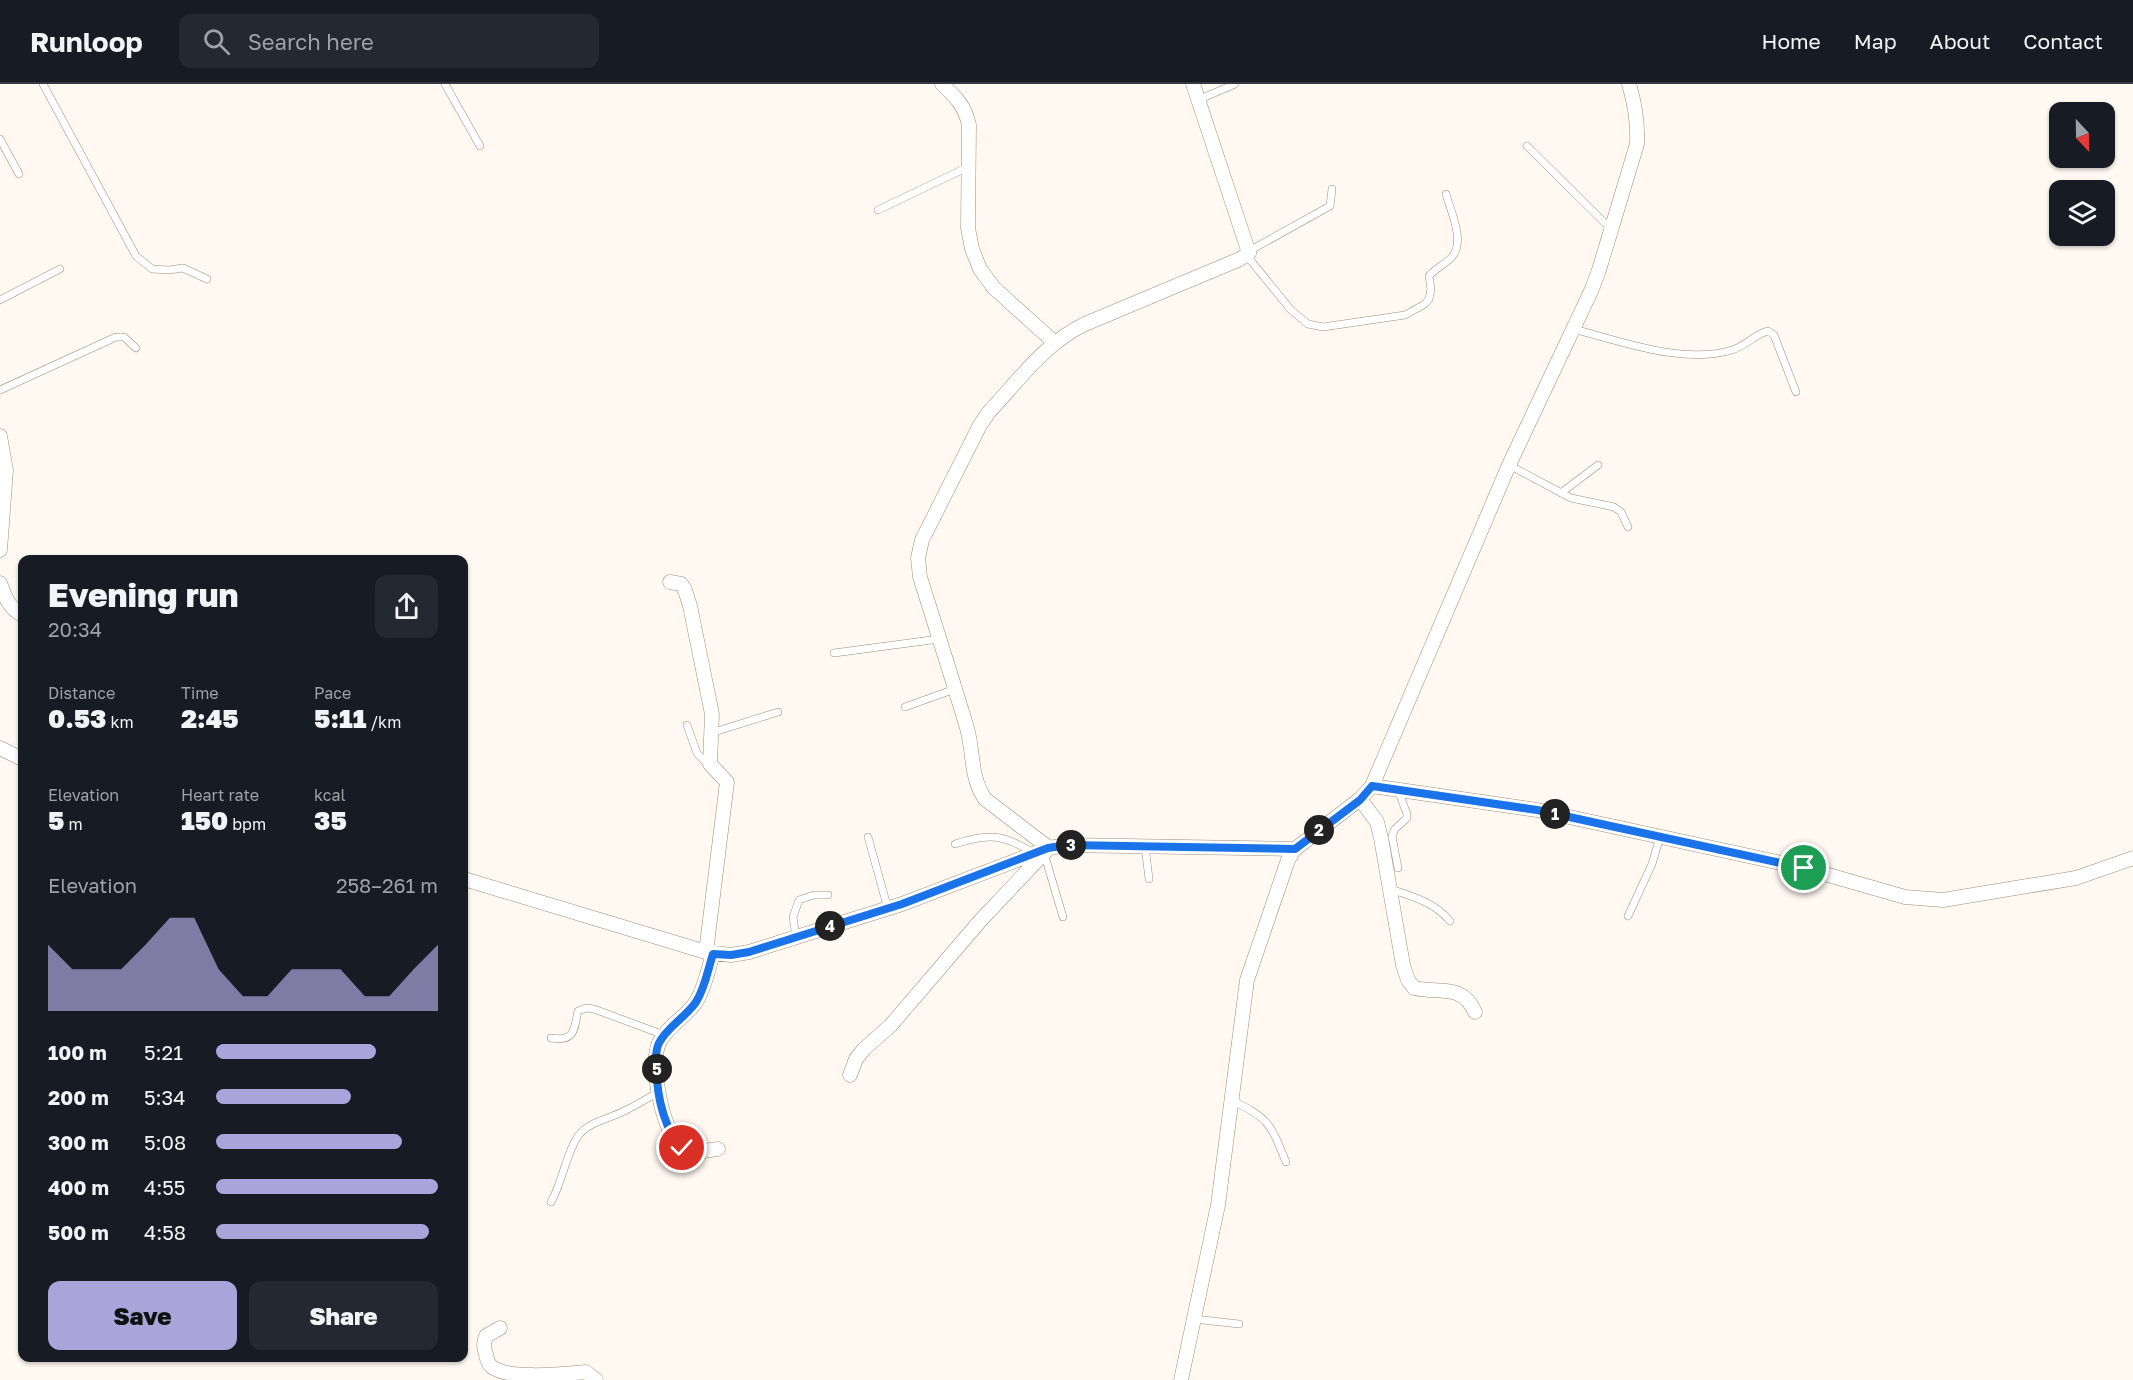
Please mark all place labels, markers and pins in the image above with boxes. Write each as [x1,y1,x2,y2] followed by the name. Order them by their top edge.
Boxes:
[1540,799,1570,829] pin: 1
[1304,815,1334,845] pin: 2
[1056,830,1086,860] pin: 3
[1778,842,1829,893] pin
[815,911,845,941] pin: 4
[642,1054,672,1084] pin: 5
[656,1122,707,1173] pin

